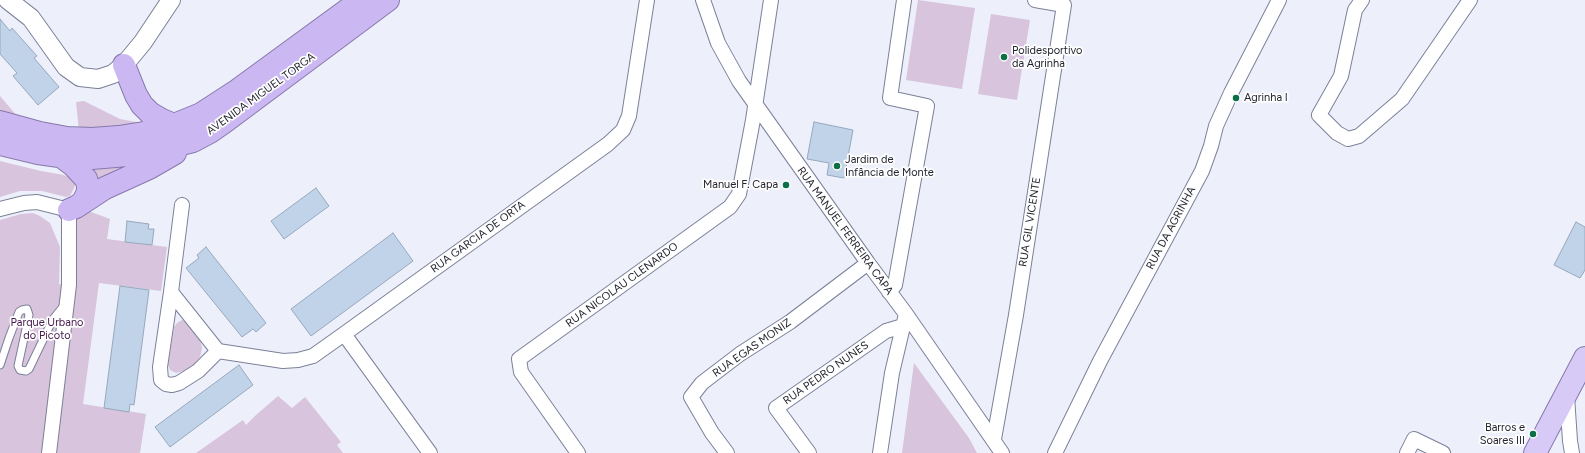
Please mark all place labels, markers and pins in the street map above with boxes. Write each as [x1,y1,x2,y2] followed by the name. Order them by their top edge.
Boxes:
[1012,44,1082,70] place label: Polidesportivo da Agrinha
[999,52,1009,62] marker: Polidesportivo da Agrinha
[1244,91,1288,105] place label: Agrinha I
[1231,93,1241,103] marker: Agrinha I
[845,153,934,179] place label: Jardim de Infância de Monte
[832,161,842,171] marker: Jardim de Infância de Monte
[703,178,778,192] place label: Manuel F. Capa
[781,180,791,190] marker: Manuel F. Capa
[1480,421,1525,447] place label: Barros e Soares III
[1528,429,1538,439] marker: Barros e Soares III

